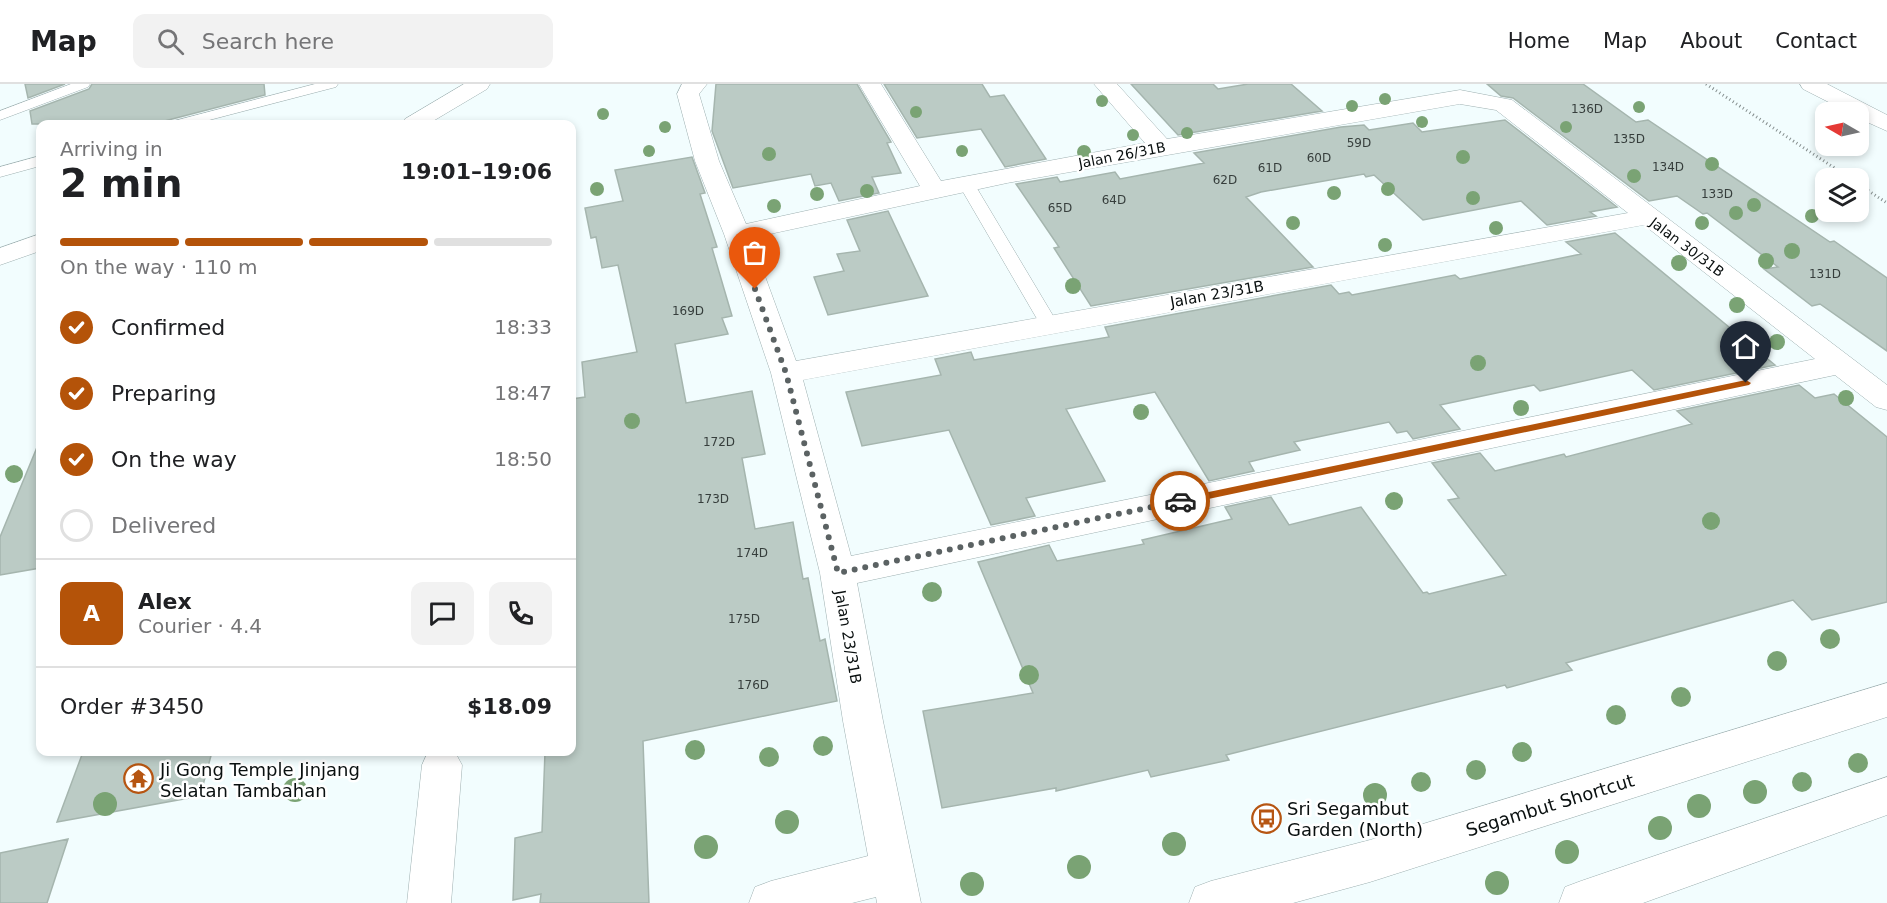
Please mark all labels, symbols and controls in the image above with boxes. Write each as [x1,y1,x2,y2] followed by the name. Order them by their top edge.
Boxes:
[133,14,553,68] search box
[30,25,97,58] text: Map
[154,25,187,58] icon: search
[202,29,334,54] text: Search here
[1508,29,1570,53] text: Home
[1603,29,1647,53] text: Map
[1680,29,1742,53] text: About
[1775,29,1857,53] text: Contact
[1571,102,1603,116] house number: 136D
[1815,102,1869,156] north arrow
[1815,102,1869,222] map controls
[1613,132,1645,146] house number: 135D
[1347,136,1371,150] house number: 59D
[60,137,163,161] text: Arriving in
[1076,139,1167,171] street label: Jalan 26/31B
[1307,151,1331,165] house number: 60D
[401,159,552,184] text: 19:01–19:06
[1652,160,1684,174] house number: 134D
[60,161,182,206] text: 2 min
[1258,161,1282,175] house number: 61D
[1815,168,1869,222] button: layers
[1213,173,1237,187] house number: 62D
[1701,187,1733,201] house number: 133D
[1102,193,1126,207] house number: 64D
[1048,201,1072,215] house number: 65D
[1646,213,1727,280] street label: Jalan 30/31B
[729,227,780,289] pin
[738,236,771,269] icon: bag
[60,255,258,279] text: On the way · 110 m
[1809,267,1841,281] house number: 131D
[1168,277,1265,311] street label: Jalan 23/31B
[672,304,704,318] house number: 169D
[60,311,93,344] icon: check
[111,315,225,340] text: Confirmed
[494,315,552,339] text: 18:33
[1720,321,1771,383] pin
[1729,330,1762,363] icon: home
[60,377,93,410] icon: check
[111,381,217,406] text: Preparing
[494,381,552,405] text: 18:47
[703,435,735,449] house number: 172D
[60,443,93,476] icon: check
[111,447,237,472] text: On the way
[494,447,552,471] text: 18:50
[1150,471,1210,531] courier
[1164,485,1197,518] icon: car
[697,492,729,506] house number: 173D
[111,513,216,538] text: Delivered
[736,546,768,560] house number: 174D
[411,582,474,645] button: chat
[489,582,552,645] button: phone
[831,588,865,685] street label: Jalan 23/31B
[138,589,192,614] text: Alex
[83,601,100,626] text: A
[728,612,760,626] house number: 175D
[138,614,262,638] text: Courier · 4.4
[737,678,769,692] house number: 176D
[60,694,204,719] text: Order #3450
[467,694,552,719] text: $18.09
[159,759,360,801] place label: Ji Gong Temple Jinjang Selatan Tambahan
[123,763,155,795] temple icon: Ji Gong Temple Jinjang Selatan Tambahan
[1463,769,1637,841] street label: Segambut Shortcut
[1287,798,1423,840] place label: Sri Segambut Garden (North)
[1250,802,1282,834] bus stop icon: Sri Segambut Garden (North)

